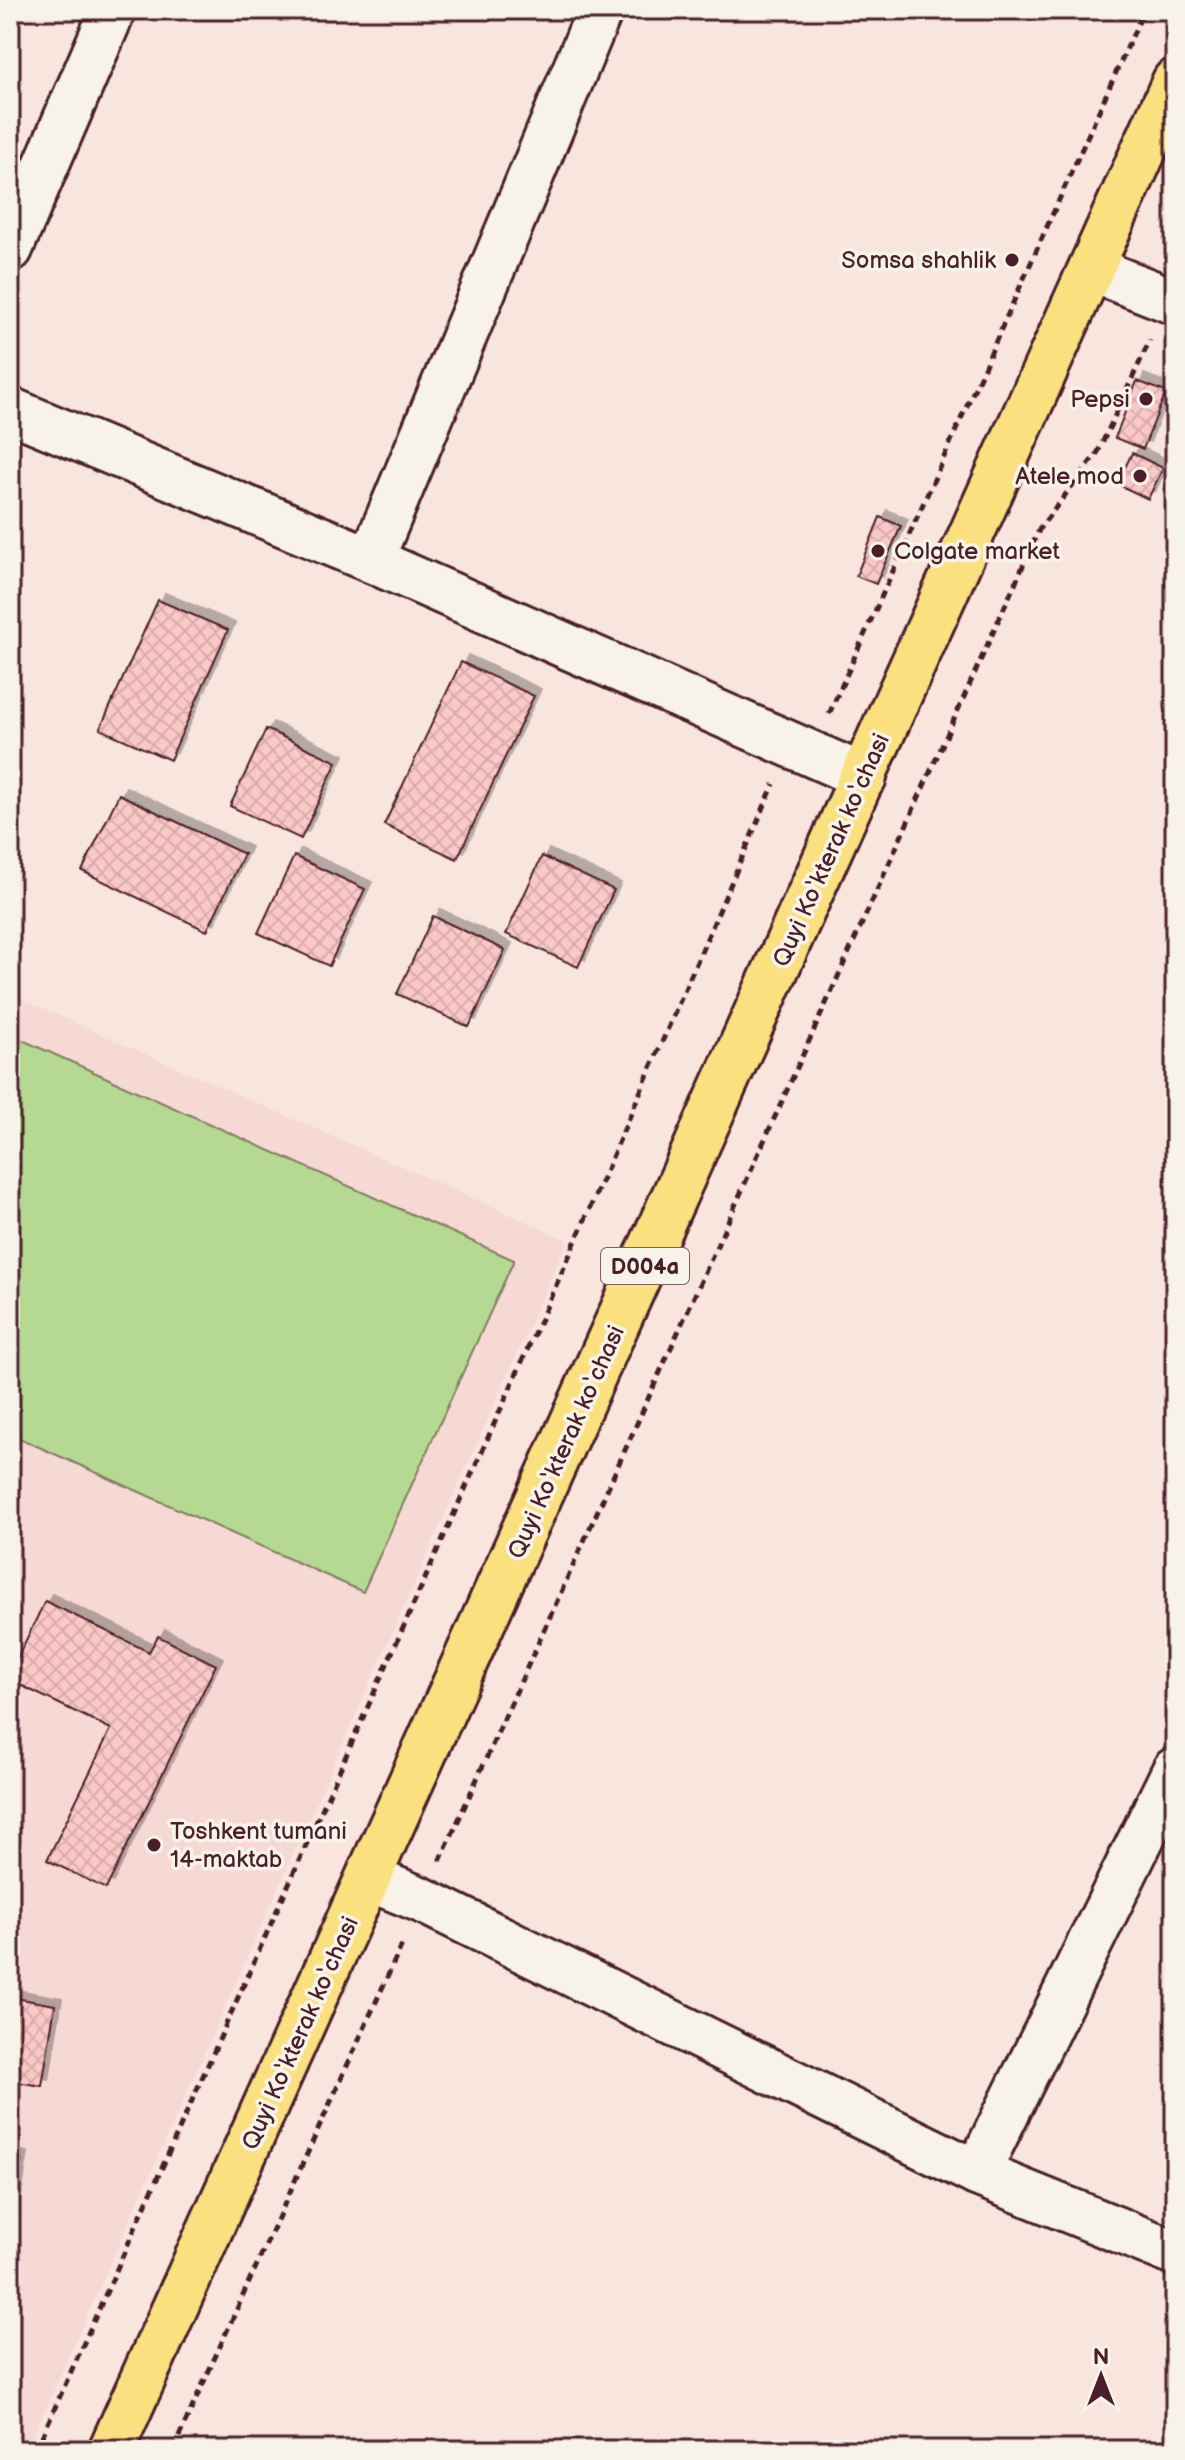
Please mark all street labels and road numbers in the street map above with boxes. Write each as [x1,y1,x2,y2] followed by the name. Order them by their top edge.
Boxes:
[767,729,896,971] street label: Quyi Ko‘kterak ko‘chasi
[601,1248,689,1284] road number: D004a
[502,1321,631,1563] street label: Quyi Ko‘kterak ko‘chasi
[236,1912,365,2154] street label: Quyi Ko‘kterak ko‘chasi

